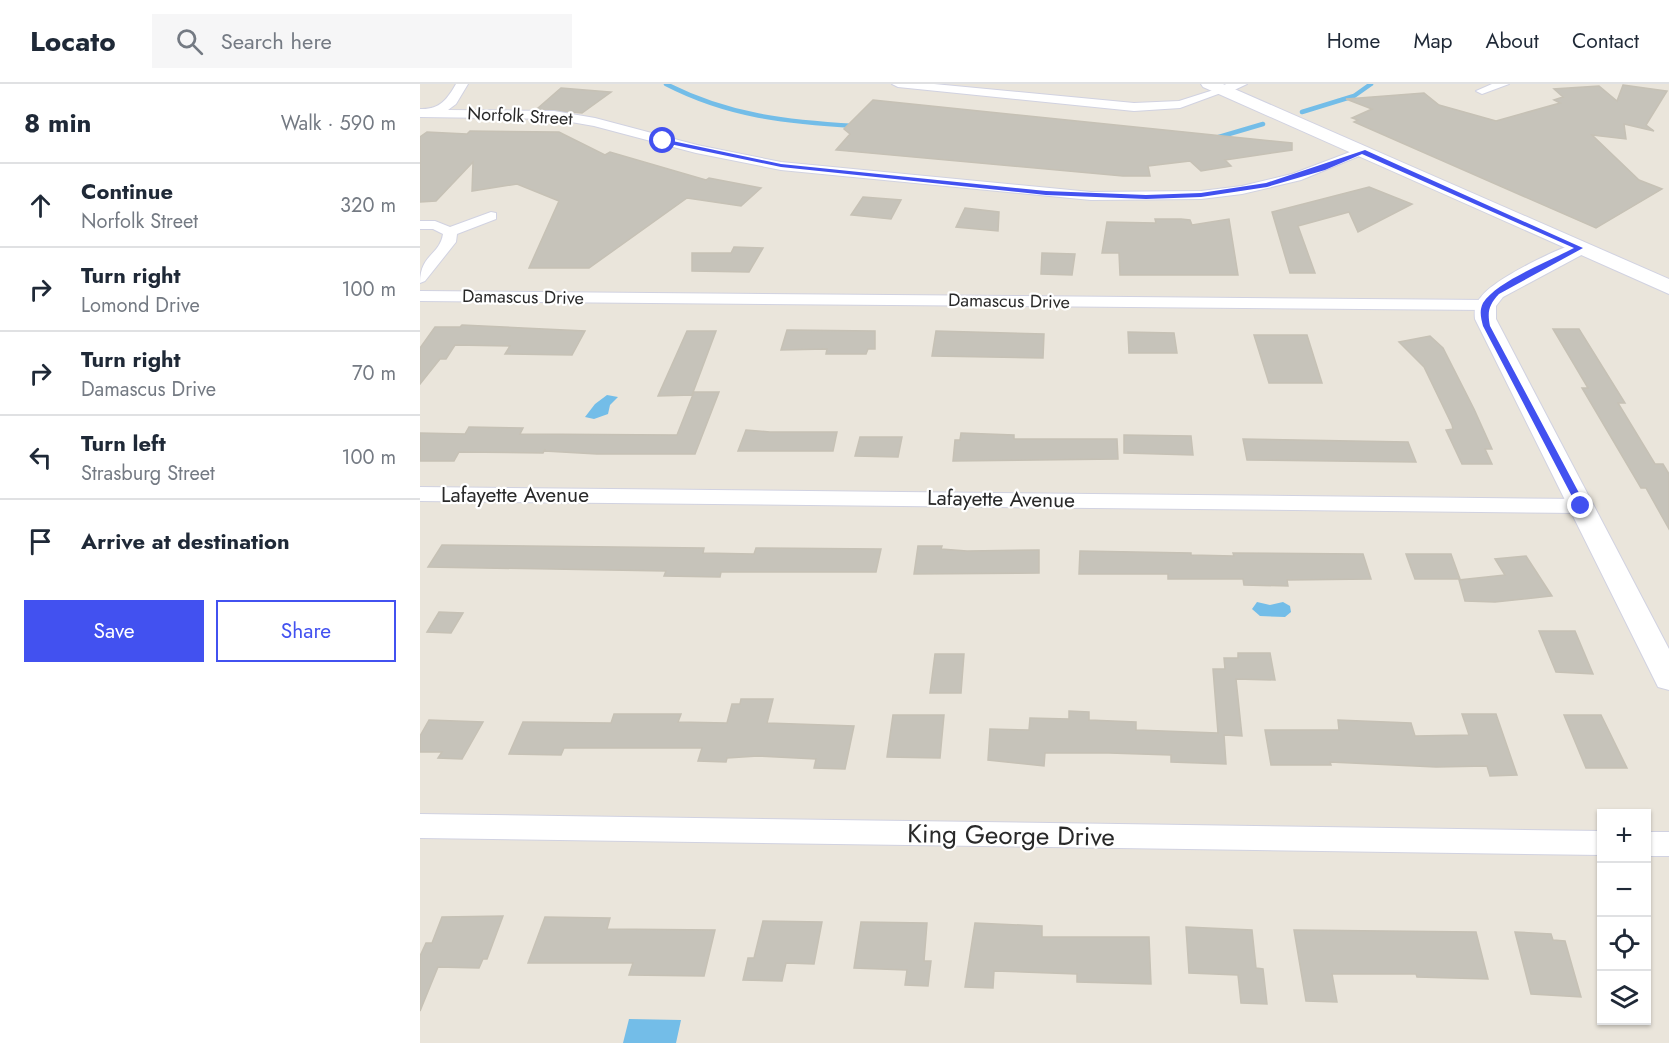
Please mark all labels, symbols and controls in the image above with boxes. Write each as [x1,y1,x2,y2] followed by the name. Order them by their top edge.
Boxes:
[152,14,572,68] search box
[30,21,116,62] text: Locato
[173,25,206,58] icon: search
[221,25,332,57] text: Search here
[1327,26,1380,56] text: Home
[1413,26,1453,56] text: Map
[1486,26,1539,56] text: About
[1572,26,1639,56] text: Contact
[467,100,574,132] street label: Norfolk Street
[24,104,92,142] text: 8 min
[281,109,396,138] text: Walk · 590 m
[649,127,675,153] route start
[81,175,173,207] text: Continue
[24,189,57,222] icon: ahead
[340,191,396,220] text: 320 m
[81,207,198,236] text: Norfolk Street
[81,259,181,291] text: Turn right
[24,273,57,306] icon: right
[341,275,396,304] text: 100 m
[462,283,584,311] street label: Damascus Drive
[948,287,1070,315] street label: Damascus Drive
[81,291,200,320] text: Lomond Drive
[81,343,181,375] text: Turn right
[24,357,57,390] icon: right
[352,359,396,388] text: 70 m
[81,375,216,404] text: Damascus Drive
[81,427,166,459] text: Turn left
[24,441,57,474] icon: left
[341,443,396,472] text: 100 m
[81,459,215,488] text: Strasburg Street
[441,480,589,510] street label: Lafayette Avenue
[927,483,1075,515] street label: Lafayette Avenue
[1567,492,1593,518] route end
[24,525,57,558] icon: arrive
[81,525,290,557] text: Arrive at destination
[24,600,204,662] button: Save
[216,600,396,662] button: Share
[1597,809,1651,1025] map controls
[1597,809,1651,863] button: +
[907,814,1115,856] street label: King George Drive
[1597,863,1651,917] button: −
[1597,917,1651,971] button: locate
[1597,971,1651,1025] button: layers

